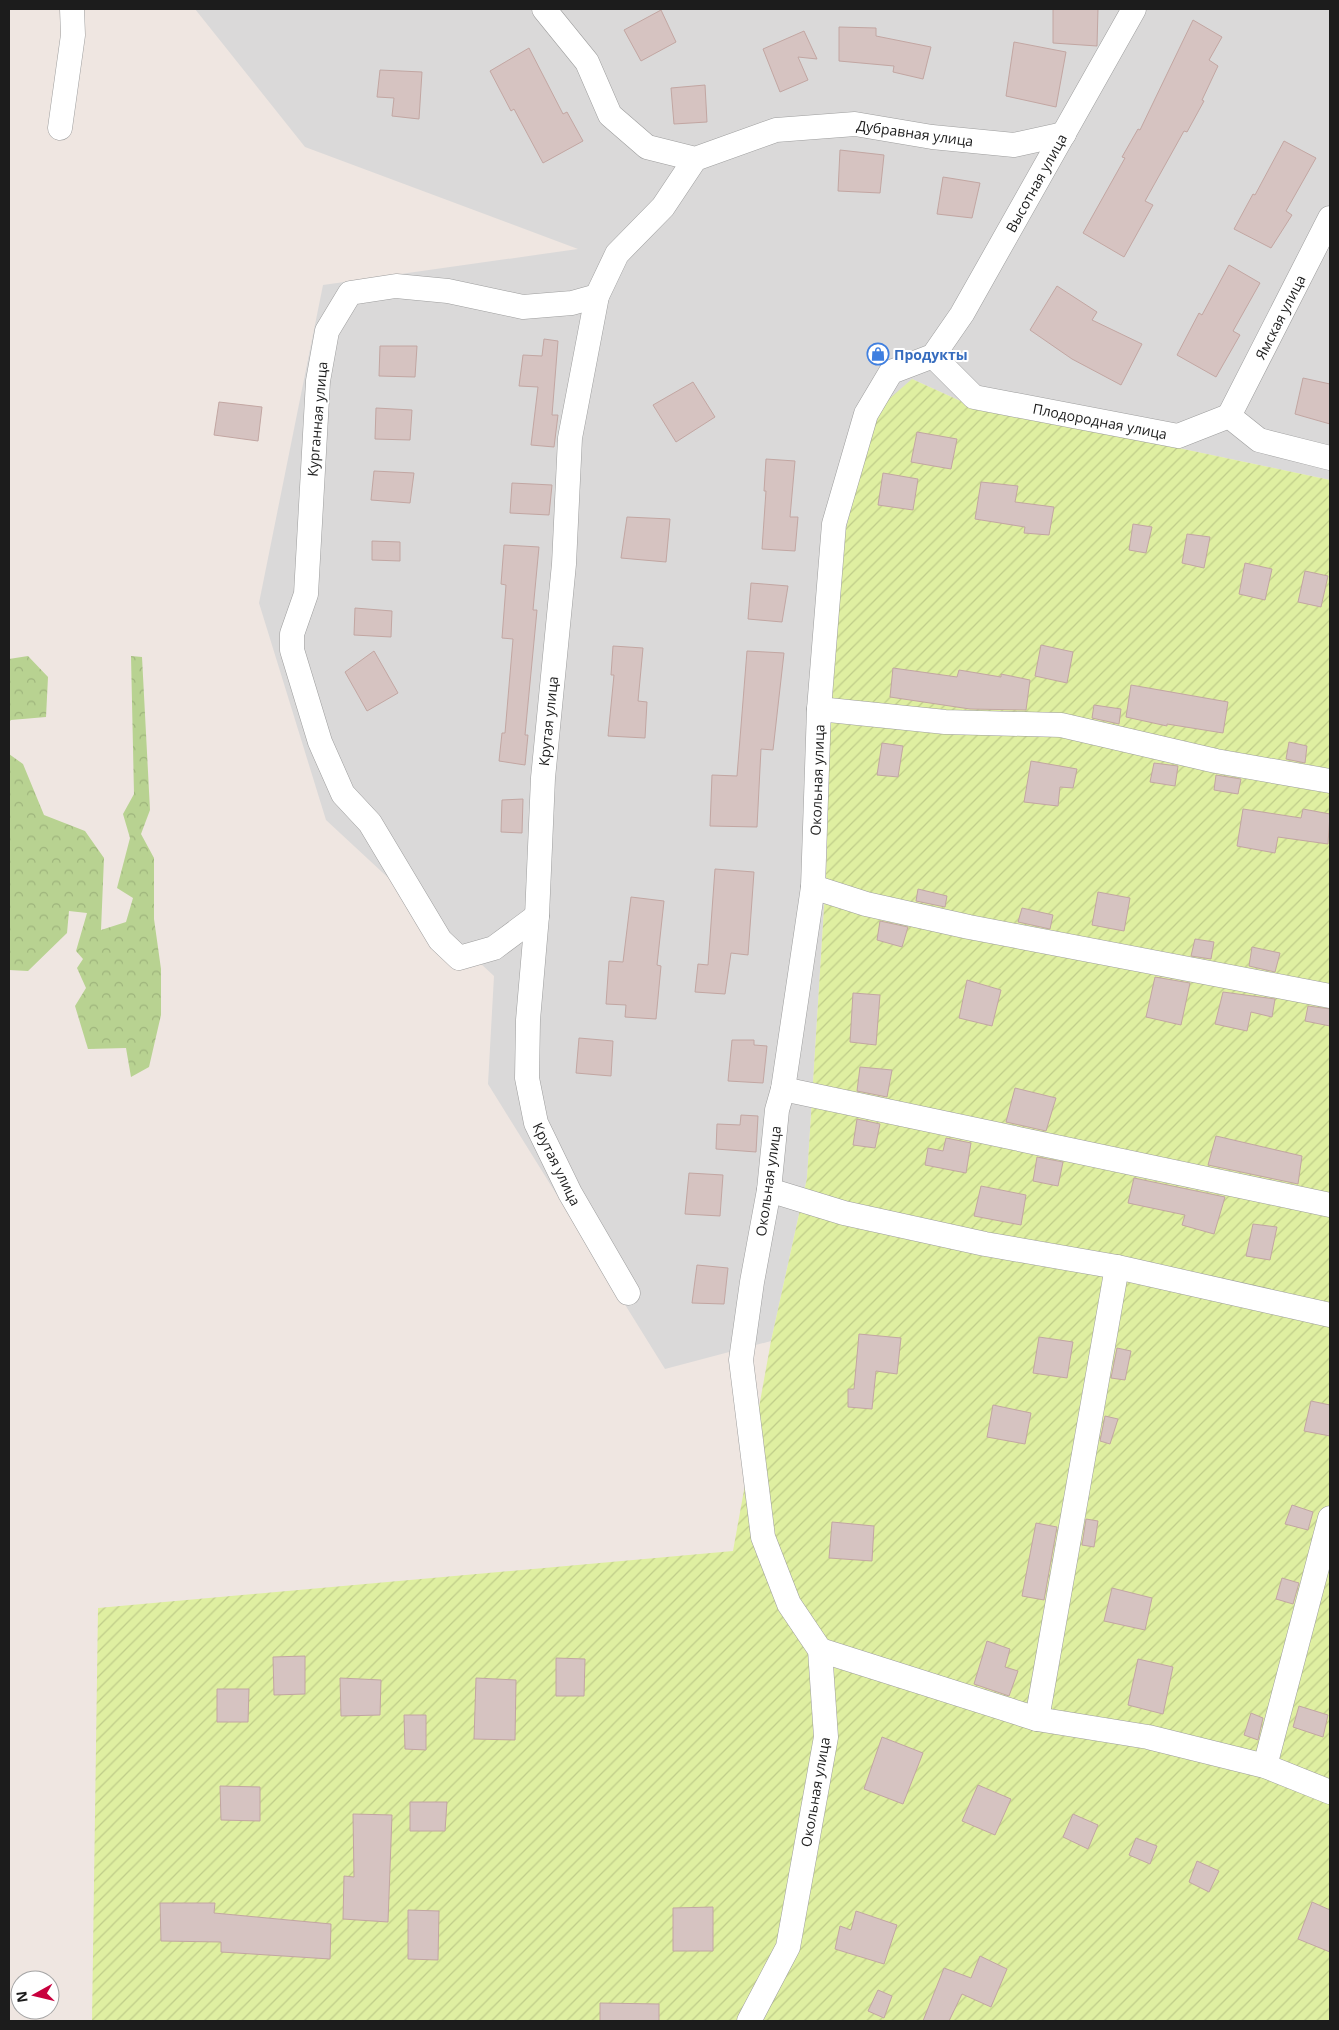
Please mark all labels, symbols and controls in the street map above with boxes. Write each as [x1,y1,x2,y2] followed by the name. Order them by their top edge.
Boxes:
[855,115,975,151] street label: Дубравная улица
[1001,130,1071,236] street label: Высотная улица
[1250,271,1310,363] street label: Ямская улица
[866,342,890,366] shop icon: Продукты
[894,345,968,364] place label: Продукты
[303,361,331,477] street label: Курганная улица
[1031,399,1169,443] street label: Плодородная улица
[534,675,562,767] street label: Крутая улица
[806,724,828,836] street label: Окольная улица
[529,1119,585,1209] street label: Крутая улица
[751,1125,785,1237] street label: Окольная улица
[796,1736,834,1848] street label: Окольная улица
[10,1970,60,2020] north arrow
[11,1990,32,2004] text: N

